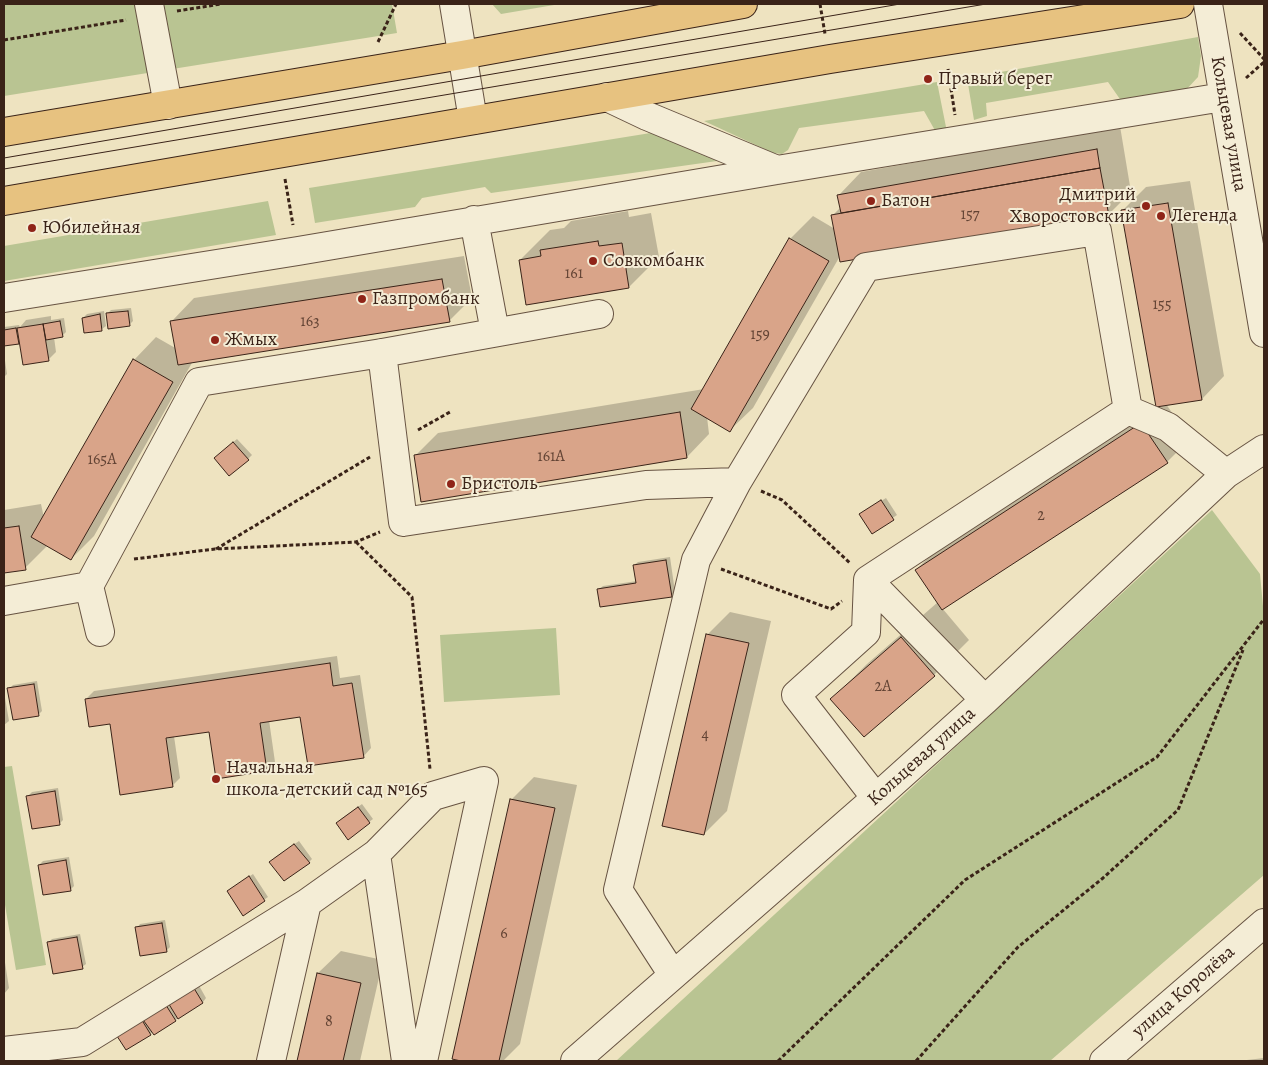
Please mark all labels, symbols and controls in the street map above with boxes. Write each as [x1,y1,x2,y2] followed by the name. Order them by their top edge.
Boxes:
[1205,54,1251,194] street label: Кольцевая улица
[938,68,1052,90] place label: Правый берег
[922,73,934,85] marker: Правый берег
[1010,184,1136,228] place label: Дмитрий Хворостовский
[881,190,930,212] place label: Батон
[865,195,877,207] marker: Батон
[1140,200,1152,212] marker: Дмитрий Хворостовский
[960,205,980,225] house number: 157
[1171,205,1237,227] place label: Легенда
[1155,210,1167,222] marker: Легенда
[42,217,140,239] place label: Юбилейная
[26,222,38,234] marker: Юбилейная
[603,250,705,272] place label: Совкомбанк
[587,255,599,267] marker: Совкомбанк
[565,264,583,284] house number: 161
[372,288,480,310] place label: Газпромбанк
[356,293,368,305] marker: Газпромбанк
[1152,295,1172,315] house number: 155
[300,312,320,332] house number: 163
[750,325,770,345] house number: 159
[225,329,277,351] place label: Жмых
[209,334,221,346] marker: Жмых
[537,447,565,467] house number: 161А
[87,450,117,470] house number: 165А
[461,473,537,495] place label: Бристоль
[445,478,457,490] marker: Бристоль
[1037,506,1045,526] house number: 2
[875,677,891,697] house number: 2А
[863,703,981,811] street label: Кольцевая улица
[701,725,709,745] house number: 4
[226,757,428,801] place label: Начальная школа-детский сад №165
[210,773,222,785] marker: Начальная школа-детский сад №165
[500,924,508,944] house number: 6
[1128,941,1240,1043] street label: улица Королёва
[325,1012,333,1032] house number: 8

